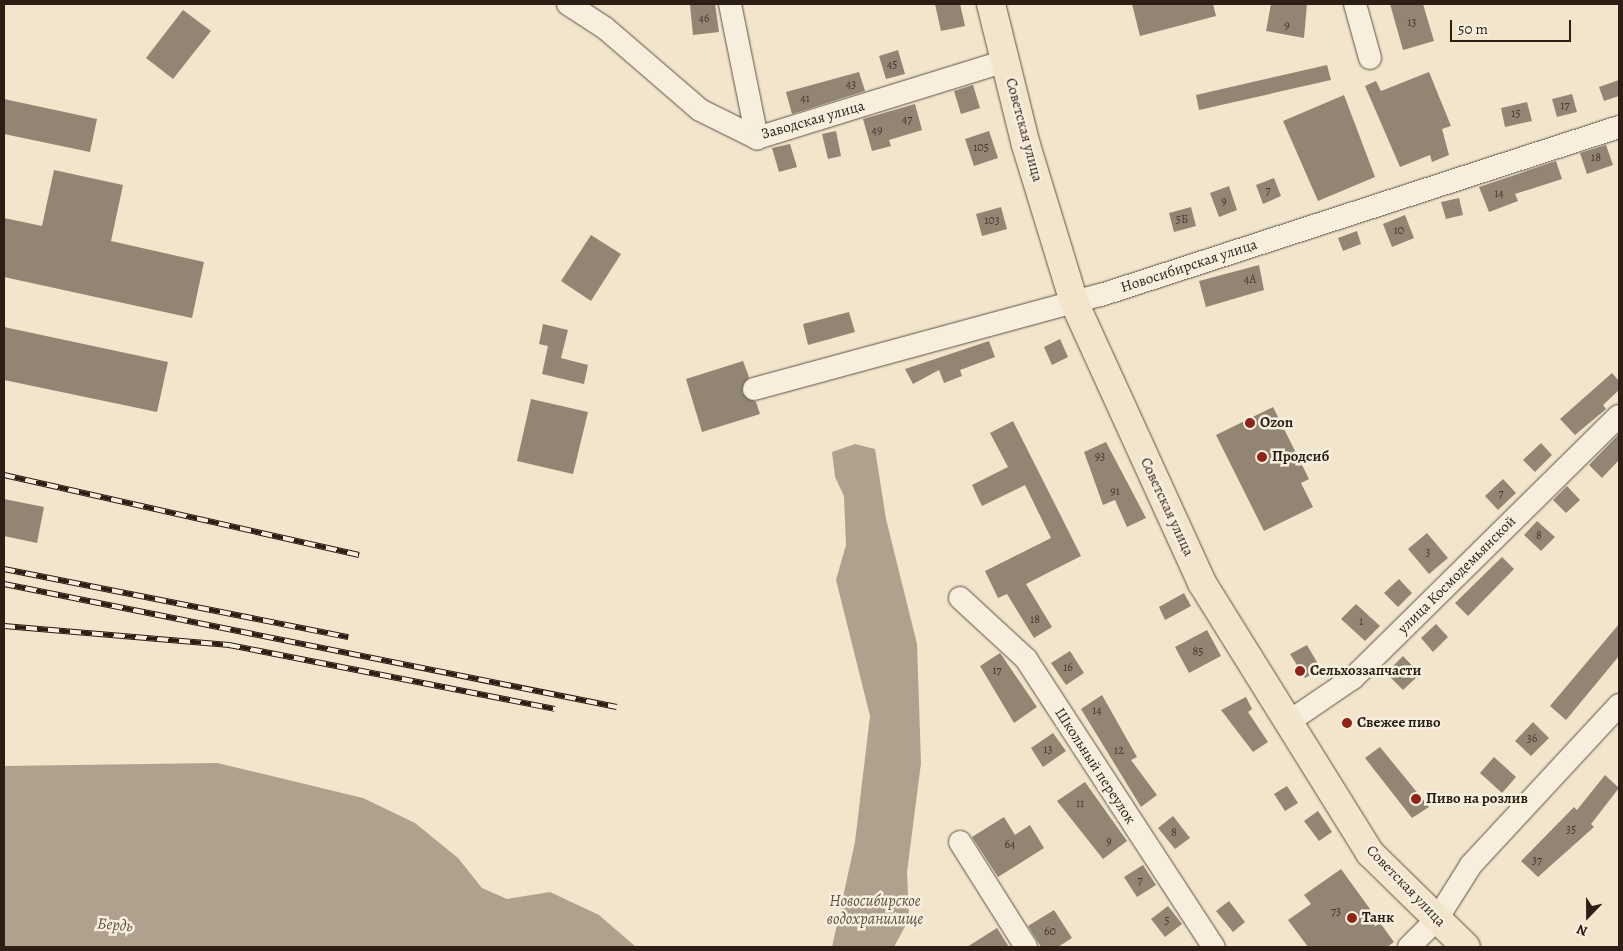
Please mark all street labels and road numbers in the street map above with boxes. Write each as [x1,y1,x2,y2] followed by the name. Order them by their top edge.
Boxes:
[1001,76,1047,184] street label: Советская улица
[759,97,867,143] street label: Заводская улица
[1118,235,1260,297] street label: Новосибирская улица
[1136,455,1198,559] street label: Советская улица
[1394,512,1520,638] street label: улица Космодемьянской
[1051,704,1139,828] street label: Школьный переулок
[1362,841,1450,931] street label: Советская улица

